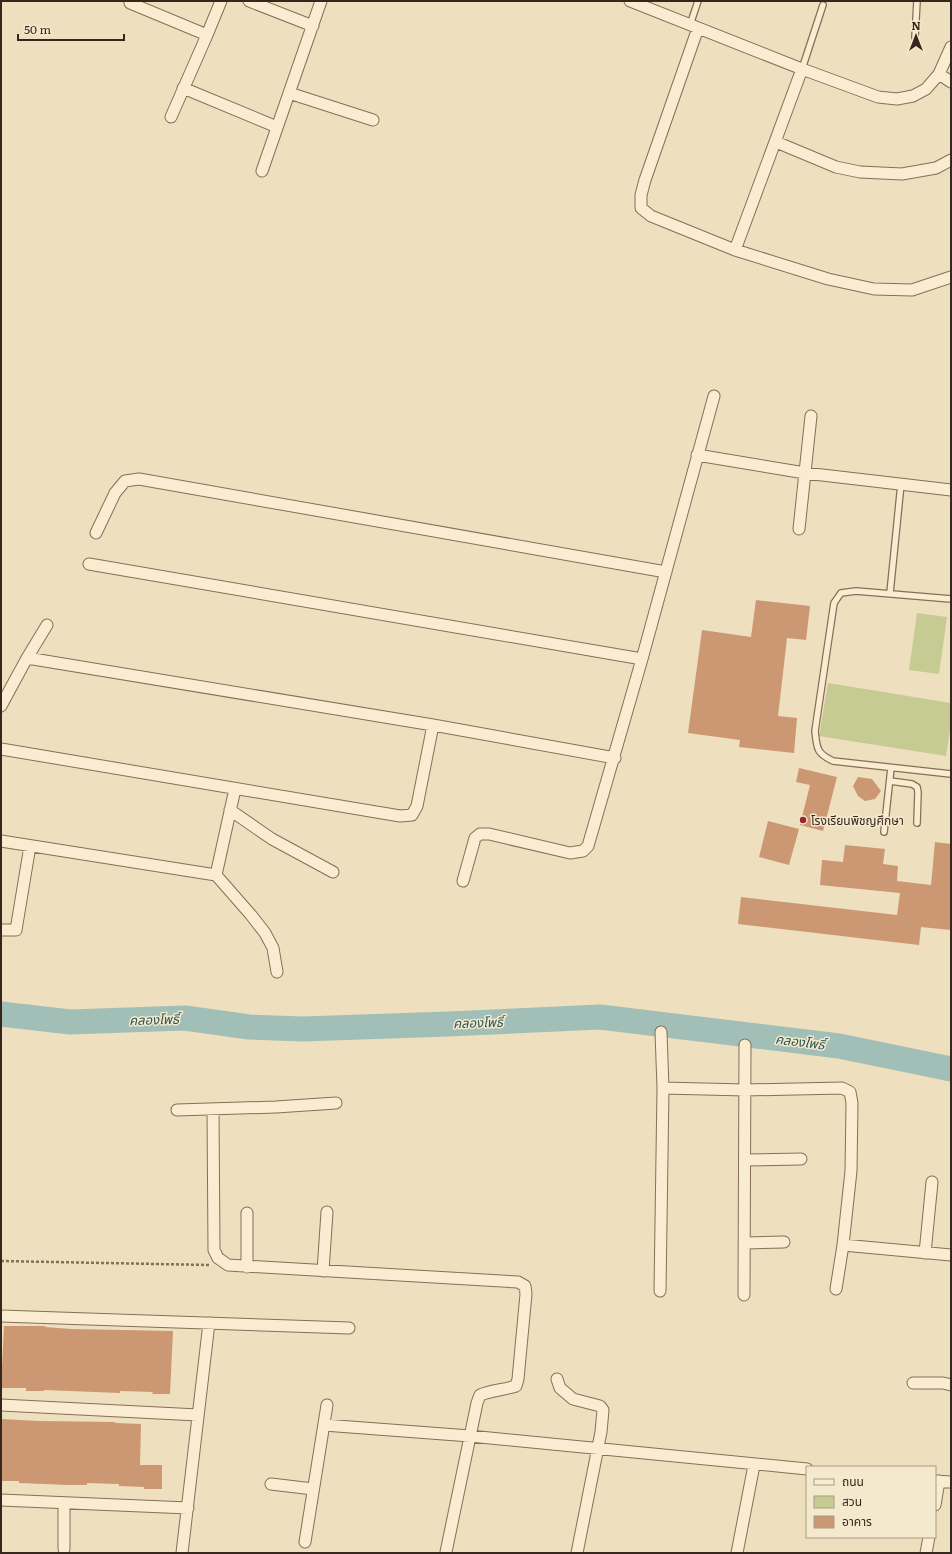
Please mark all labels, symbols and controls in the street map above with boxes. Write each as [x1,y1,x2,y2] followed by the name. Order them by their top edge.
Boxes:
[18,16,124,42] scale bar
[896,16,936,56] north arrow
[911,17,921,33] text: N
[24,20,51,38] text: 50 m
[811,811,904,829] place label: โรงเรียนพิชญศึกษา
[798,815,808,825] marker: โรงเรียนพิชญศึกษา
[129,1008,183,1029] water label: คลองโพธิ์
[453,1011,507,1032] water label: คลองโพธิ์
[774,1029,830,1054] water label: คลองโพธิ์
[806,1466,936,1538] legend
[842,1472,864,1490] text: ถนน
[842,1492,862,1510] text: สวน
[842,1512,872,1530] text: อาคาร

